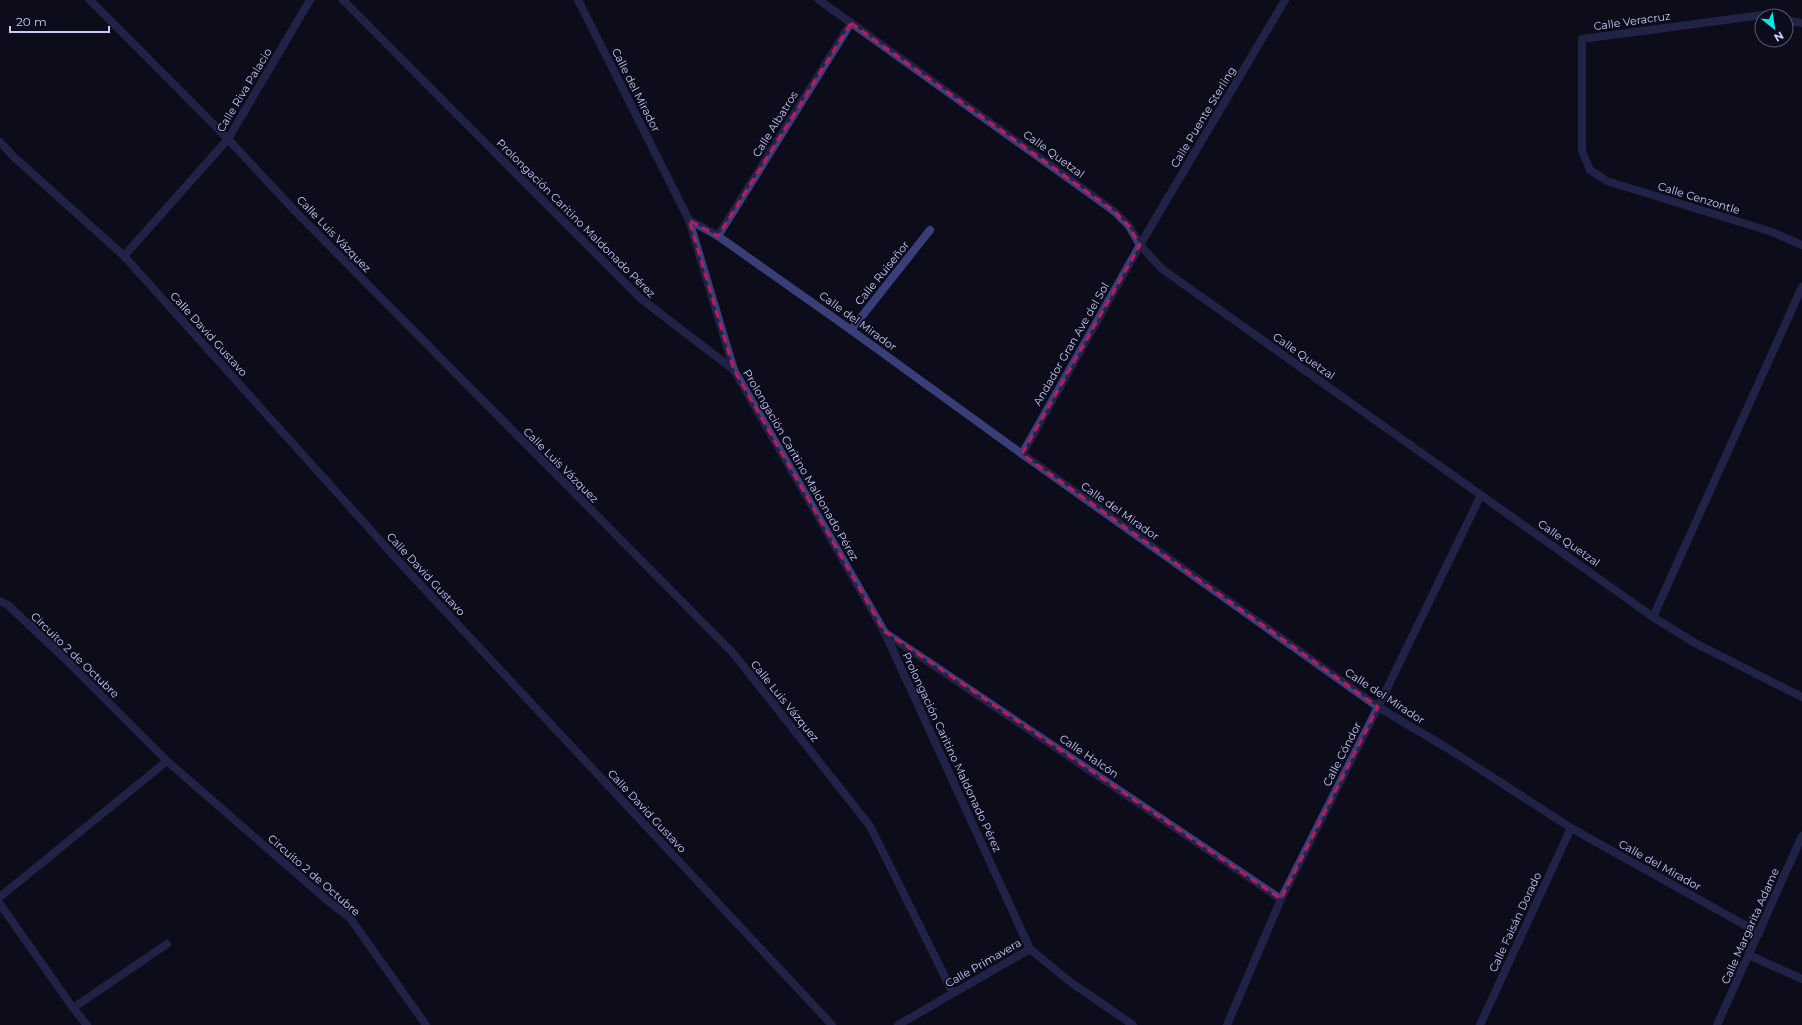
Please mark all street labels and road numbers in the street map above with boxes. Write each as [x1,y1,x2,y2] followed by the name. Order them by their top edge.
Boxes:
[1593,9,1672,33] street label: Calle Veracruz
[213,45,275,134] street label: Calle Riva Palacio
[609,46,663,134] street label: Calle del Mirador
[1167,64,1239,170] street label: Calle Puente Sterling
[749,88,801,160] street label: Calle Albatros
[1021,127,1087,181] street label: Calle Quetzal
[494,136,659,301] street label: Prolongación Caritino Maldonado Pérez
[1656,179,1742,217] street label: Calle Cenzontle
[294,193,374,275] street label: Calle Luis Vázquez
[852,238,912,308] street label: Calle Ruiseñor
[1030,280,1112,408] street label: Andador Gran Ave del Sol
[817,288,899,354] street label: Calle del Mirador
[167,289,251,379] street label: Calle David Gustavo
[1270,329,1338,383] street label: Calle Quetzal
[740,367,862,564] street label: Prolongación Caritino Maldonado Pérez
[520,424,602,506] street label: Calle Luis Vázquez
[1078,479,1162,543] street label: Calle del Mirador
[1535,516,1603,570] street label: Calle Quetzal
[384,529,468,619] street label: Calle David Gustavo
[28,609,122,701] street label: Circuito 2 de Octubre
[899,650,1005,854] street label: Prolongación Caritino Maldonado Pérez
[748,657,822,745] street label: Calle Luis Vázquez
[1342,665,1428,727] street label: Calle del Mirador
[1320,720,1364,788] street label: Calle Cóndor
[1057,731,1121,781] street label: Calle Halcón
[605,766,689,856] street label: Calle David Gustavo
[265,831,363,919] street label: Circuito 2 de Octubre
[1616,837,1704,893] street label: Calle del Mirador
[1718,865,1782,986] street label: Calle Margarita Adame
[1486,870,1544,974] street label: Calle Faisán Dorado
[942,936,1024,990] street label: Calle Primavera

